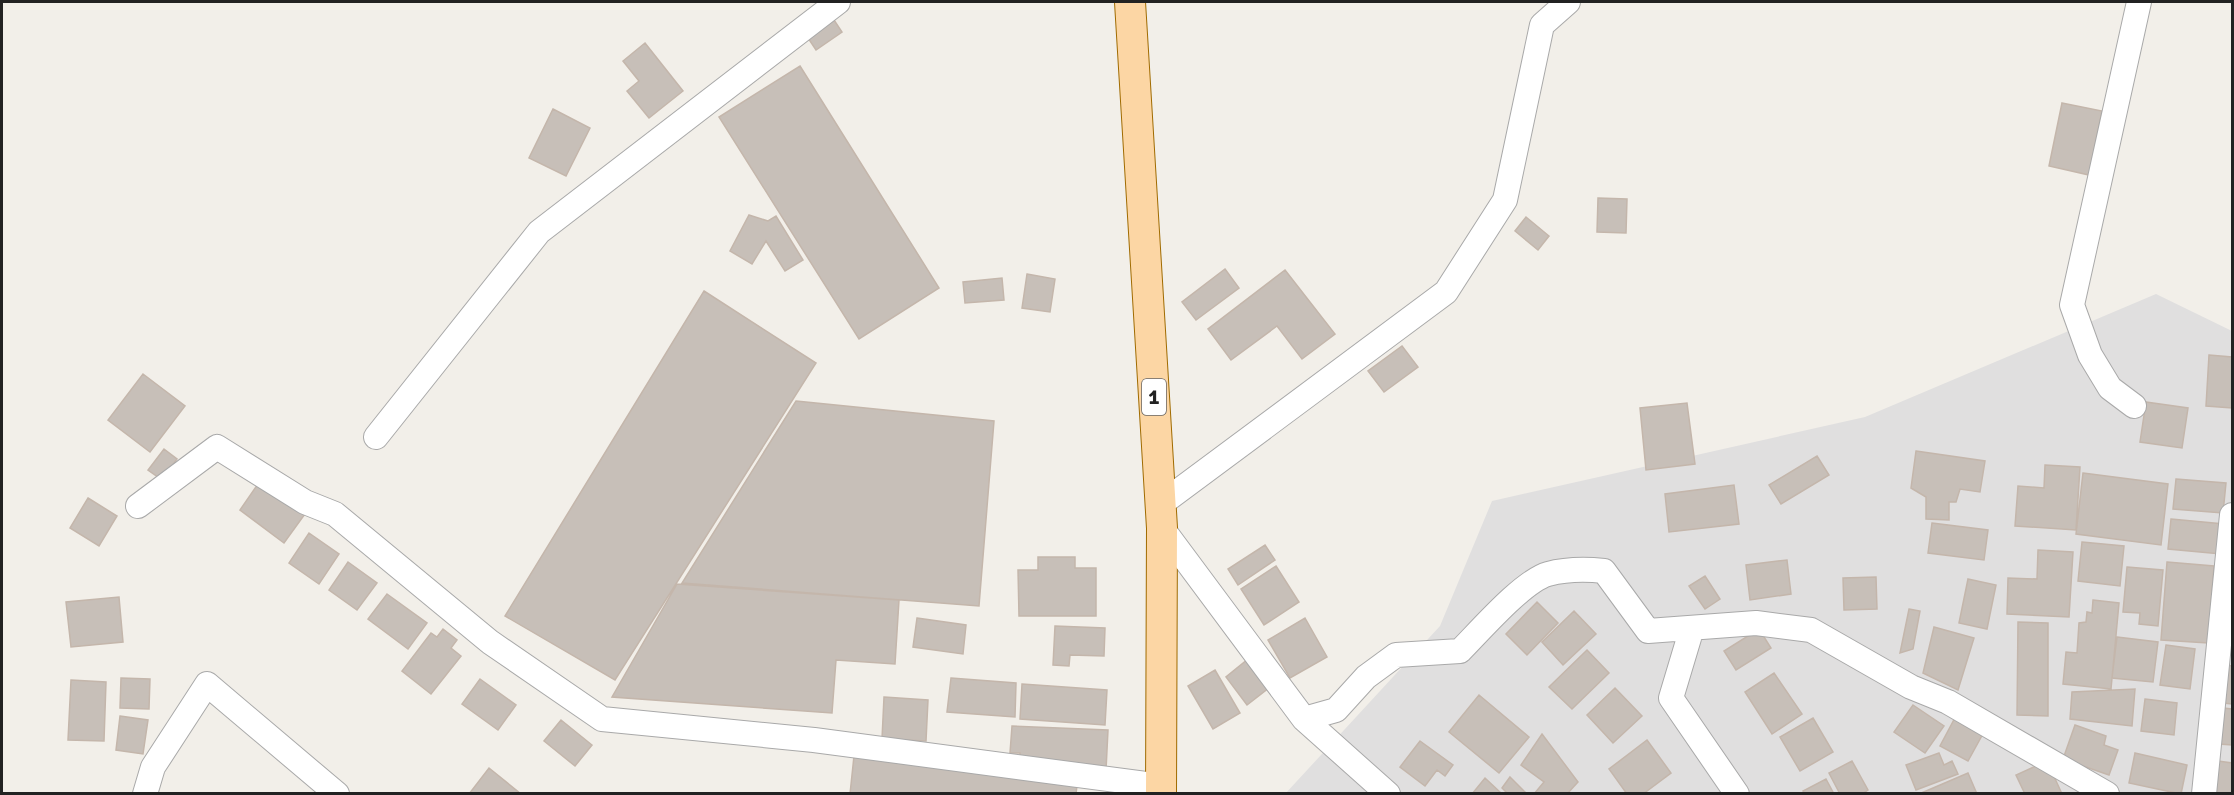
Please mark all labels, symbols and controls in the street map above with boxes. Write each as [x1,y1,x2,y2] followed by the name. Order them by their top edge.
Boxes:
[1142,379,1166,415] road number: 1

